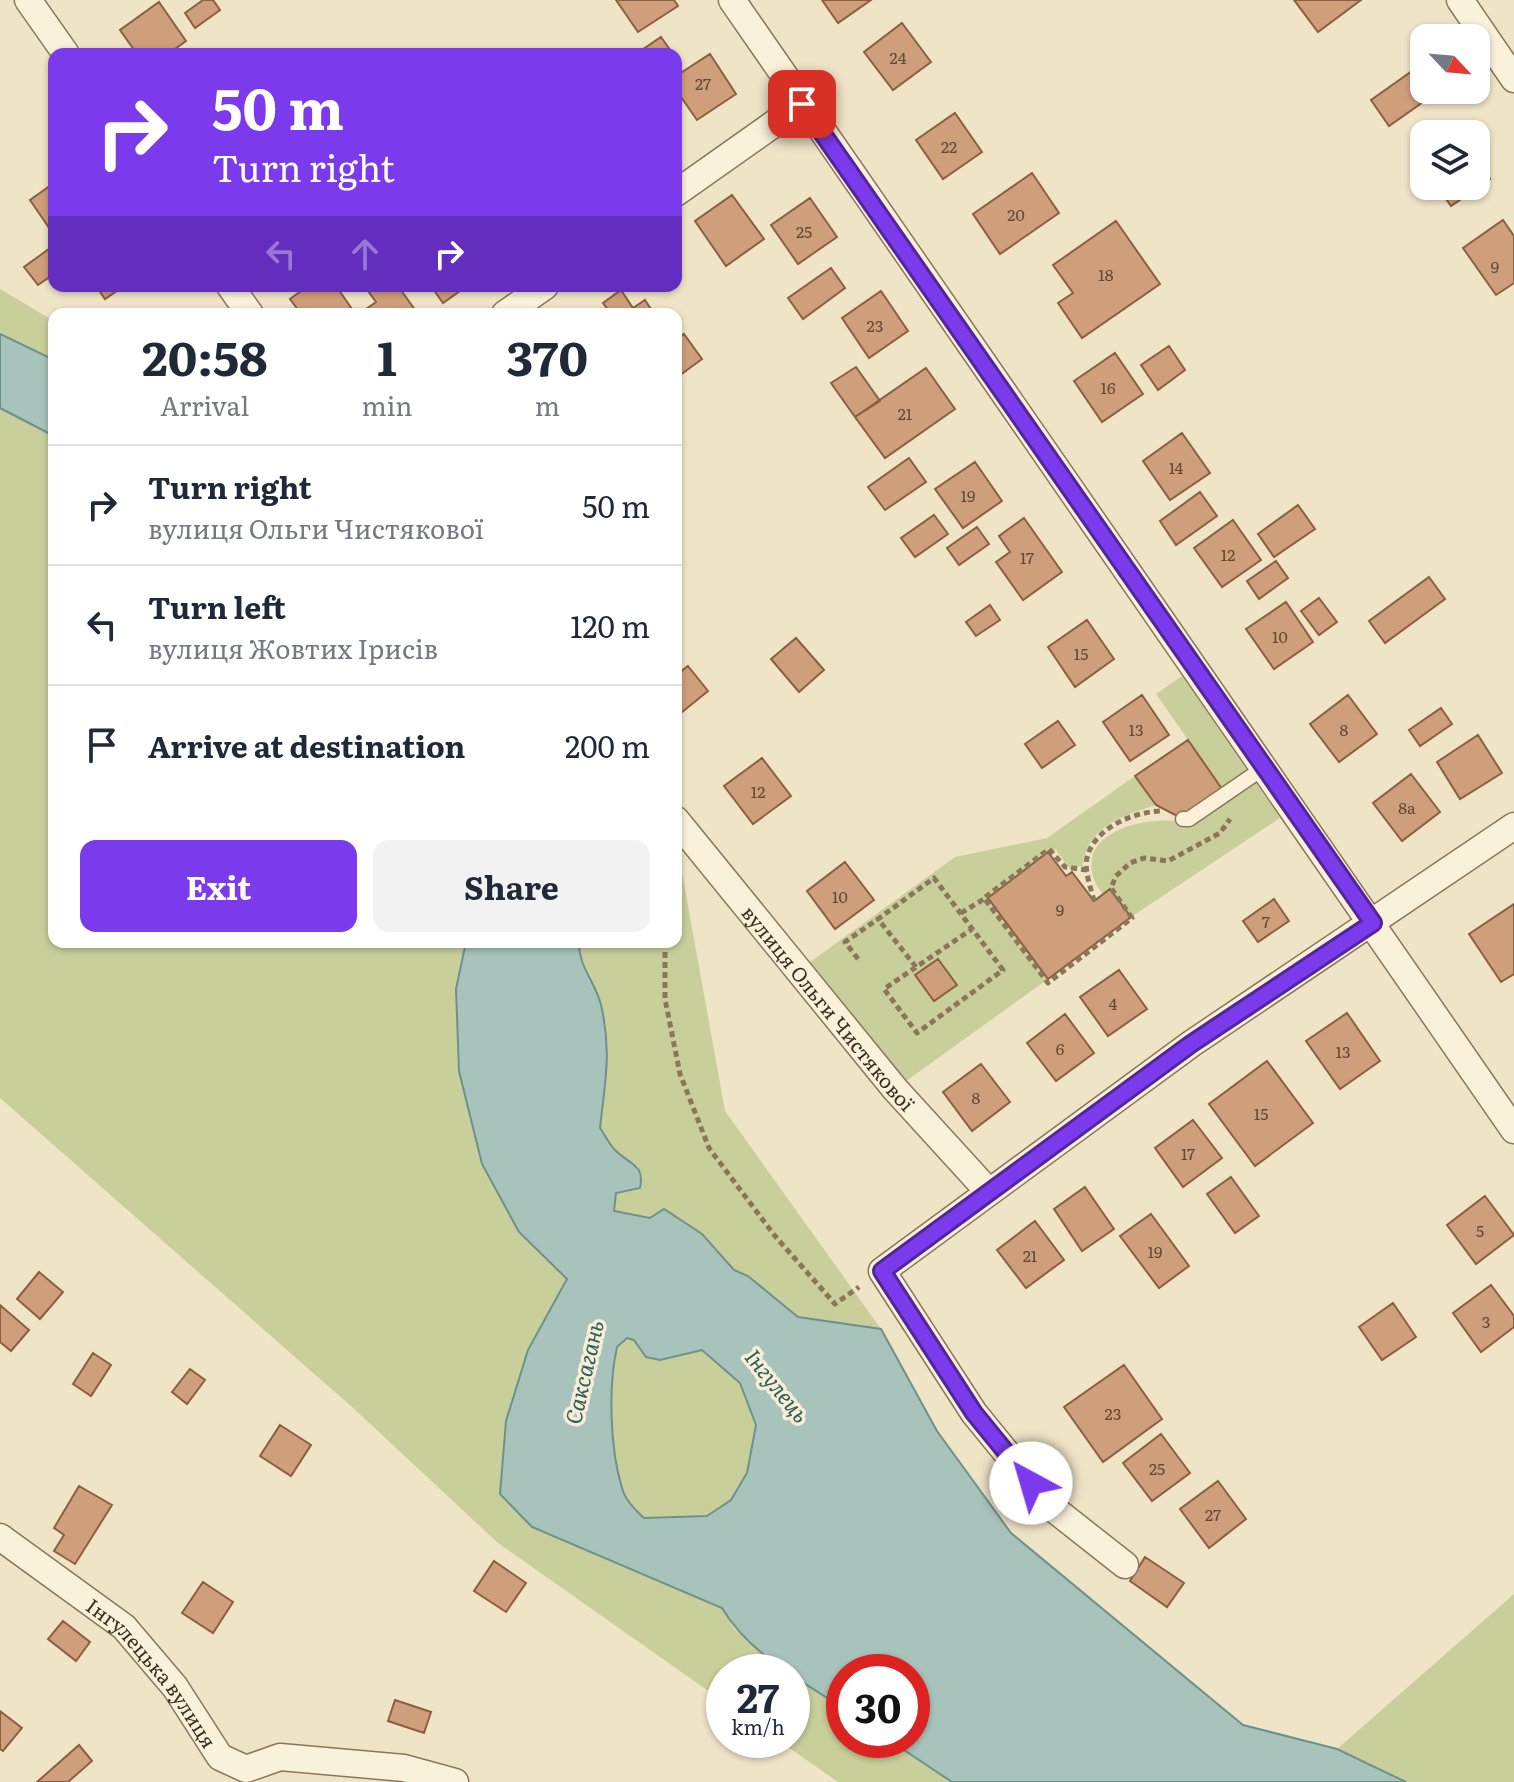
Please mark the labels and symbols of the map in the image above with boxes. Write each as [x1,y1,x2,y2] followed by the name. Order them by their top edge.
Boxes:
[1410,24,1490,104] north arrow
[890,45,907,69] house number: 24
[768,70,836,138] pin
[695,71,711,95] house number: 27
[941,134,957,158] house number: 22
[1007,202,1025,226] house number: 20
[796,219,812,243] house number: 25
[1491,254,1499,278] house number: 9
[1098,262,1114,286] house number: 18
[867,313,883,337] house number: 23
[1100,375,1116,399] house number: 16
[898,401,913,425] house number: 21
[1169,455,1184,479] house number: 14
[961,483,975,507] house number: 19
[1221,542,1235,566] house number: 12
[1020,545,1034,569] house number: 17
[1272,624,1288,648] house number: 10
[1074,641,1088,665] house number: 15
[1128,717,1144,741] house number: 13
[1340,717,1349,741] house number: 8
[751,779,765,803] house number: 12
[1398,795,1416,819] house number: 8а
[832,884,848,908] house number: 10
[1056,897,1064,921] house number: 9
[736,898,923,1117] street label: вулиця Ольги Чистякової
[1262,909,1270,933] house number: 7
[1109,991,1118,1015] house number: 4
[1056,1036,1065,1060] house number: 6
[1335,1039,1351,1063] house number: 13
[972,1085,981,1109] house number: 8
[1254,1101,1268,1125] house number: 15
[1181,1141,1195,1165] house number: 17
[1476,1218,1484,1242] house number: 5
[1148,1239,1162,1263] house number: 19
[1023,1243,1038,1267] house number: 21
[1482,1309,1490,1333] house number: 3
[555,1317,611,1427] water label: Саксагань
[738,1341,818,1429] water label: Інгулець
[1105,1401,1121,1425] house number: 23
[989,1441,1073,1525] position arrow
[1149,1456,1165,1480] house number: 25
[1205,1502,1221,1526] house number: 27
[81,1590,225,1753] street label: Інгулецька вулиця
[826,1654,930,1758] speed limit sign: 30

